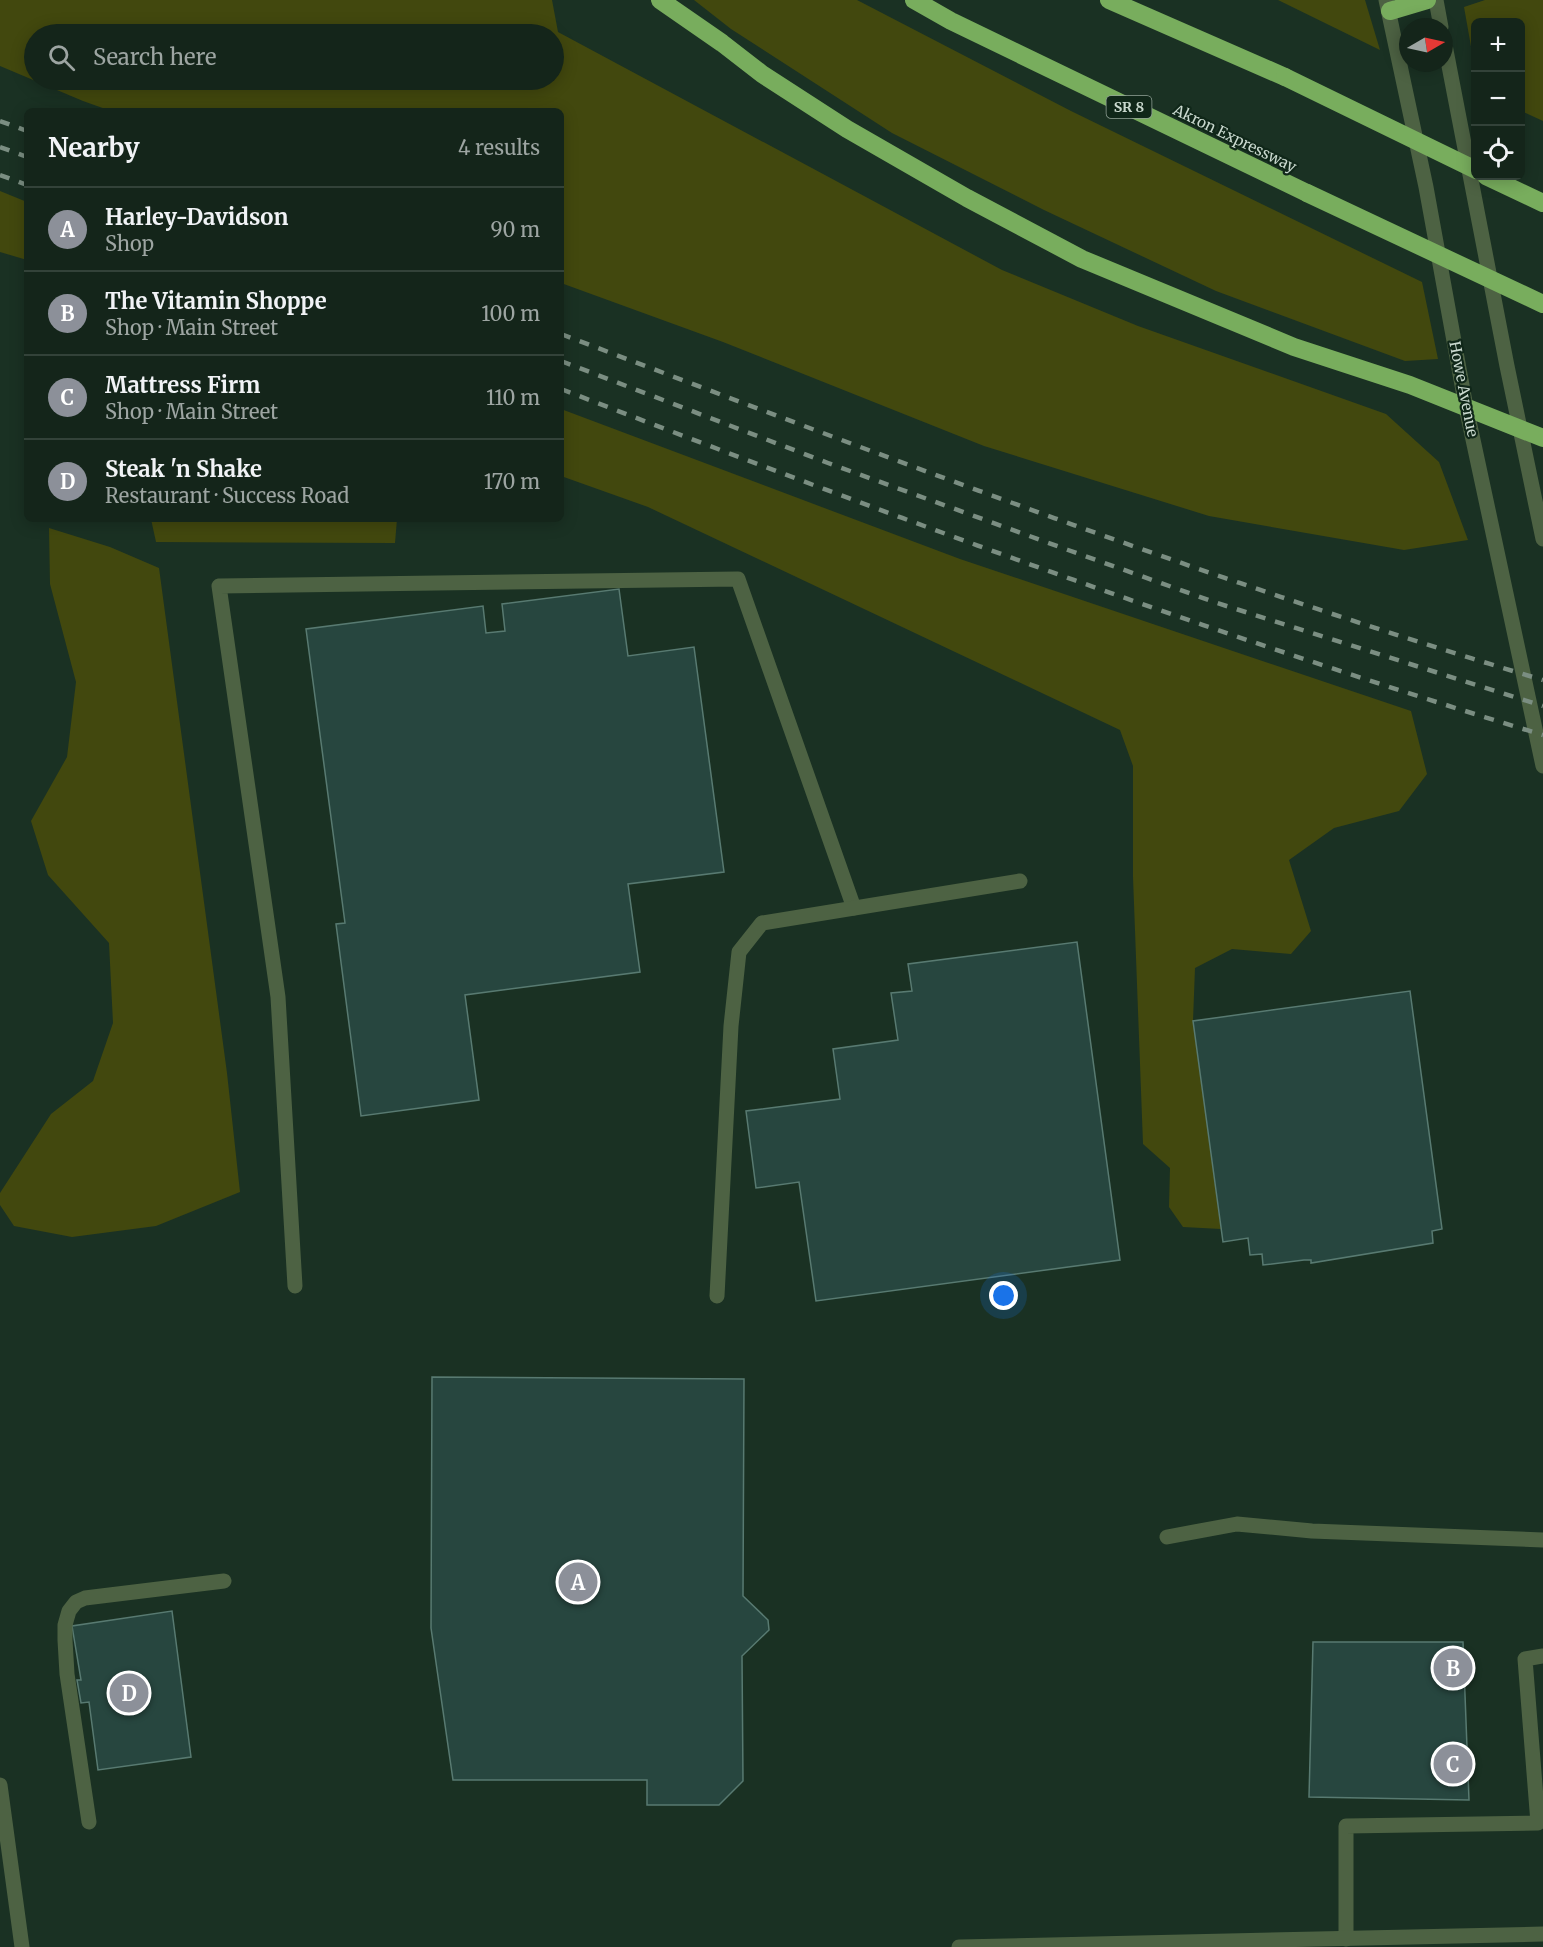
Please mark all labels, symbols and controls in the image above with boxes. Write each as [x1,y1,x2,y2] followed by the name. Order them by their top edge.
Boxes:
[1399,18,1453,72] north arrow
[1471,18,1525,180] map controls
[1471,18,1525,72] button: +
[24,24,564,90] search box
[45,41,78,74] icon: search
[93,43,216,71] text: Search here
[1471,72,1525,126] button: −
[1106,96,1152,118] road number: SR 8
[1169,99,1300,176] street label: Akron Expressway
[1471,126,1525,180] button: locate
[48,131,140,164] text: Nearby
[458,135,540,160] text: 4 results
[105,203,288,231] text: Harley-Davidson
[60,217,75,242] text: A
[490,217,540,242] text: 90 m
[105,231,154,256] text: Shop
[105,287,327,315] text: The Vitamin Shoppe
[61,301,74,326] text: B
[481,301,540,326] text: 100 m
[105,315,278,340] text: Shop · Main Street
[1445,339,1483,439] street label: Howe Avenue
[105,371,260,399] text: Mattress Firm
[61,385,74,410] text: C
[486,385,540,410] text: 110 m
[105,399,278,424] text: Shop · Main Street
[105,455,262,483] text: Steak 'n Shake
[60,469,75,494] text: D
[484,469,540,494] text: 170 m
[105,483,349,508] text: Restaurant · Success Road
[989,1281,1018,1310] your location
[558,1560,598,1604] pin: A
[1434,1646,1472,1690] pin: B
[110,1670,148,1716] pin: D
[1434,1742,1472,1786] pin: C

